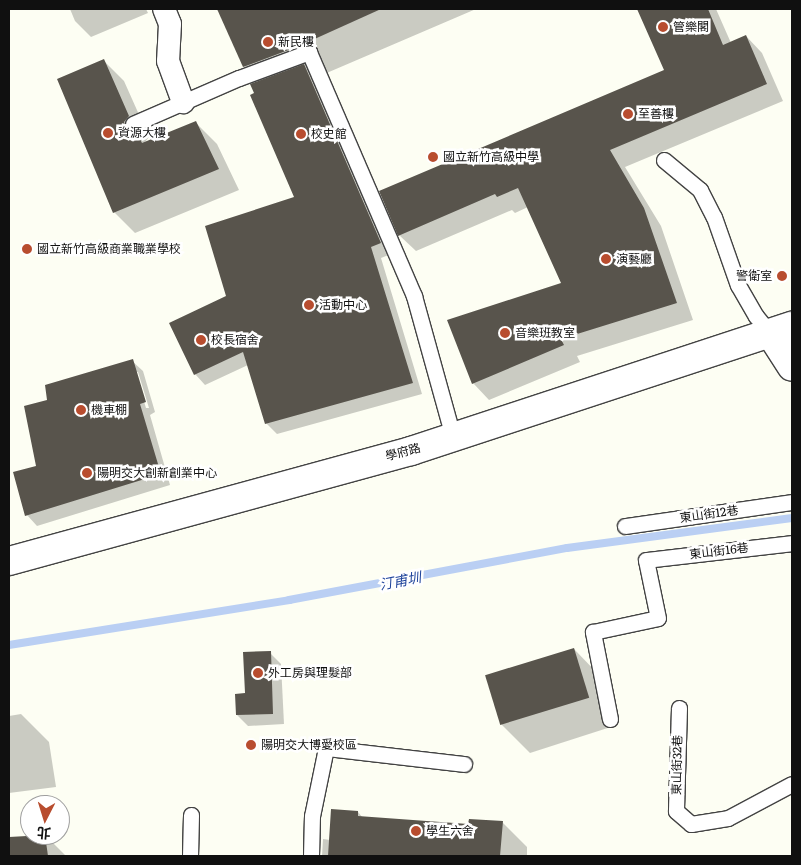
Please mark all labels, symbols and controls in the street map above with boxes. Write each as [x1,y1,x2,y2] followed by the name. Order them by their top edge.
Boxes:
[673,20,709,34] place label: 管樂閣
[657,21,669,33] marker: 管樂閣
[278,35,314,49] place label: 新民樓
[262,36,274,48] marker: 新民樓
[638,107,674,121] place label: 至善樓
[622,108,634,120] marker: 至善樓
[118,126,166,140] place label: 資源大樓
[102,127,114,139] marker: 資源大樓
[311,127,347,141] place label: 校史館
[295,128,307,140] marker: 校史館
[443,150,539,164] place label: 國立新竹高級中學
[427,151,439,163] marker: 國立新竹高級中學
[37,242,181,256] place label: 國立新竹高級商業職業學校
[21,243,33,255] marker: 國立新竹高級商業職業學校
[616,252,652,266] place label: 演藝廳
[600,253,612,265] marker: 演藝廳
[736,269,772,283] place label: 警衛室
[776,270,788,282] marker: 警衛室
[319,298,367,312] place label: 活動中心
[303,299,315,311] marker: 活動中心
[515,326,575,340] place label: 音樂班教室
[499,327,511,339] marker: 音樂班教室
[211,333,259,347] place label: 校長宿舍
[195,334,207,346] marker: 校長宿舍
[91,403,127,417] place label: 機車棚
[75,404,87,416] marker: 機車棚
[384,440,422,464] street label: 學府路
[97,466,217,480] place label: 陽明交大創新創業中心
[81,467,93,479] marker: 陽明交大創新創業中心
[679,503,739,525] street label: 東山街12巷
[689,540,749,562] street label: 東山街16巷
[378,568,422,592] water label: 汀甫圳
[268,666,352,680] place label: 外工房與理髮部
[252,667,264,679] marker: 外工房與理髮部
[669,735,685,795] street label: 東山街32巷
[261,738,357,752] place label: 陽明交大博愛校區
[245,739,257,751] marker: 陽明交大博愛校區
[20,795,70,845] north arrow
[36,823,52,845] text: 北
[426,824,474,838] place label: 學生六舍
[410,825,422,837] marker: 學生六舍

